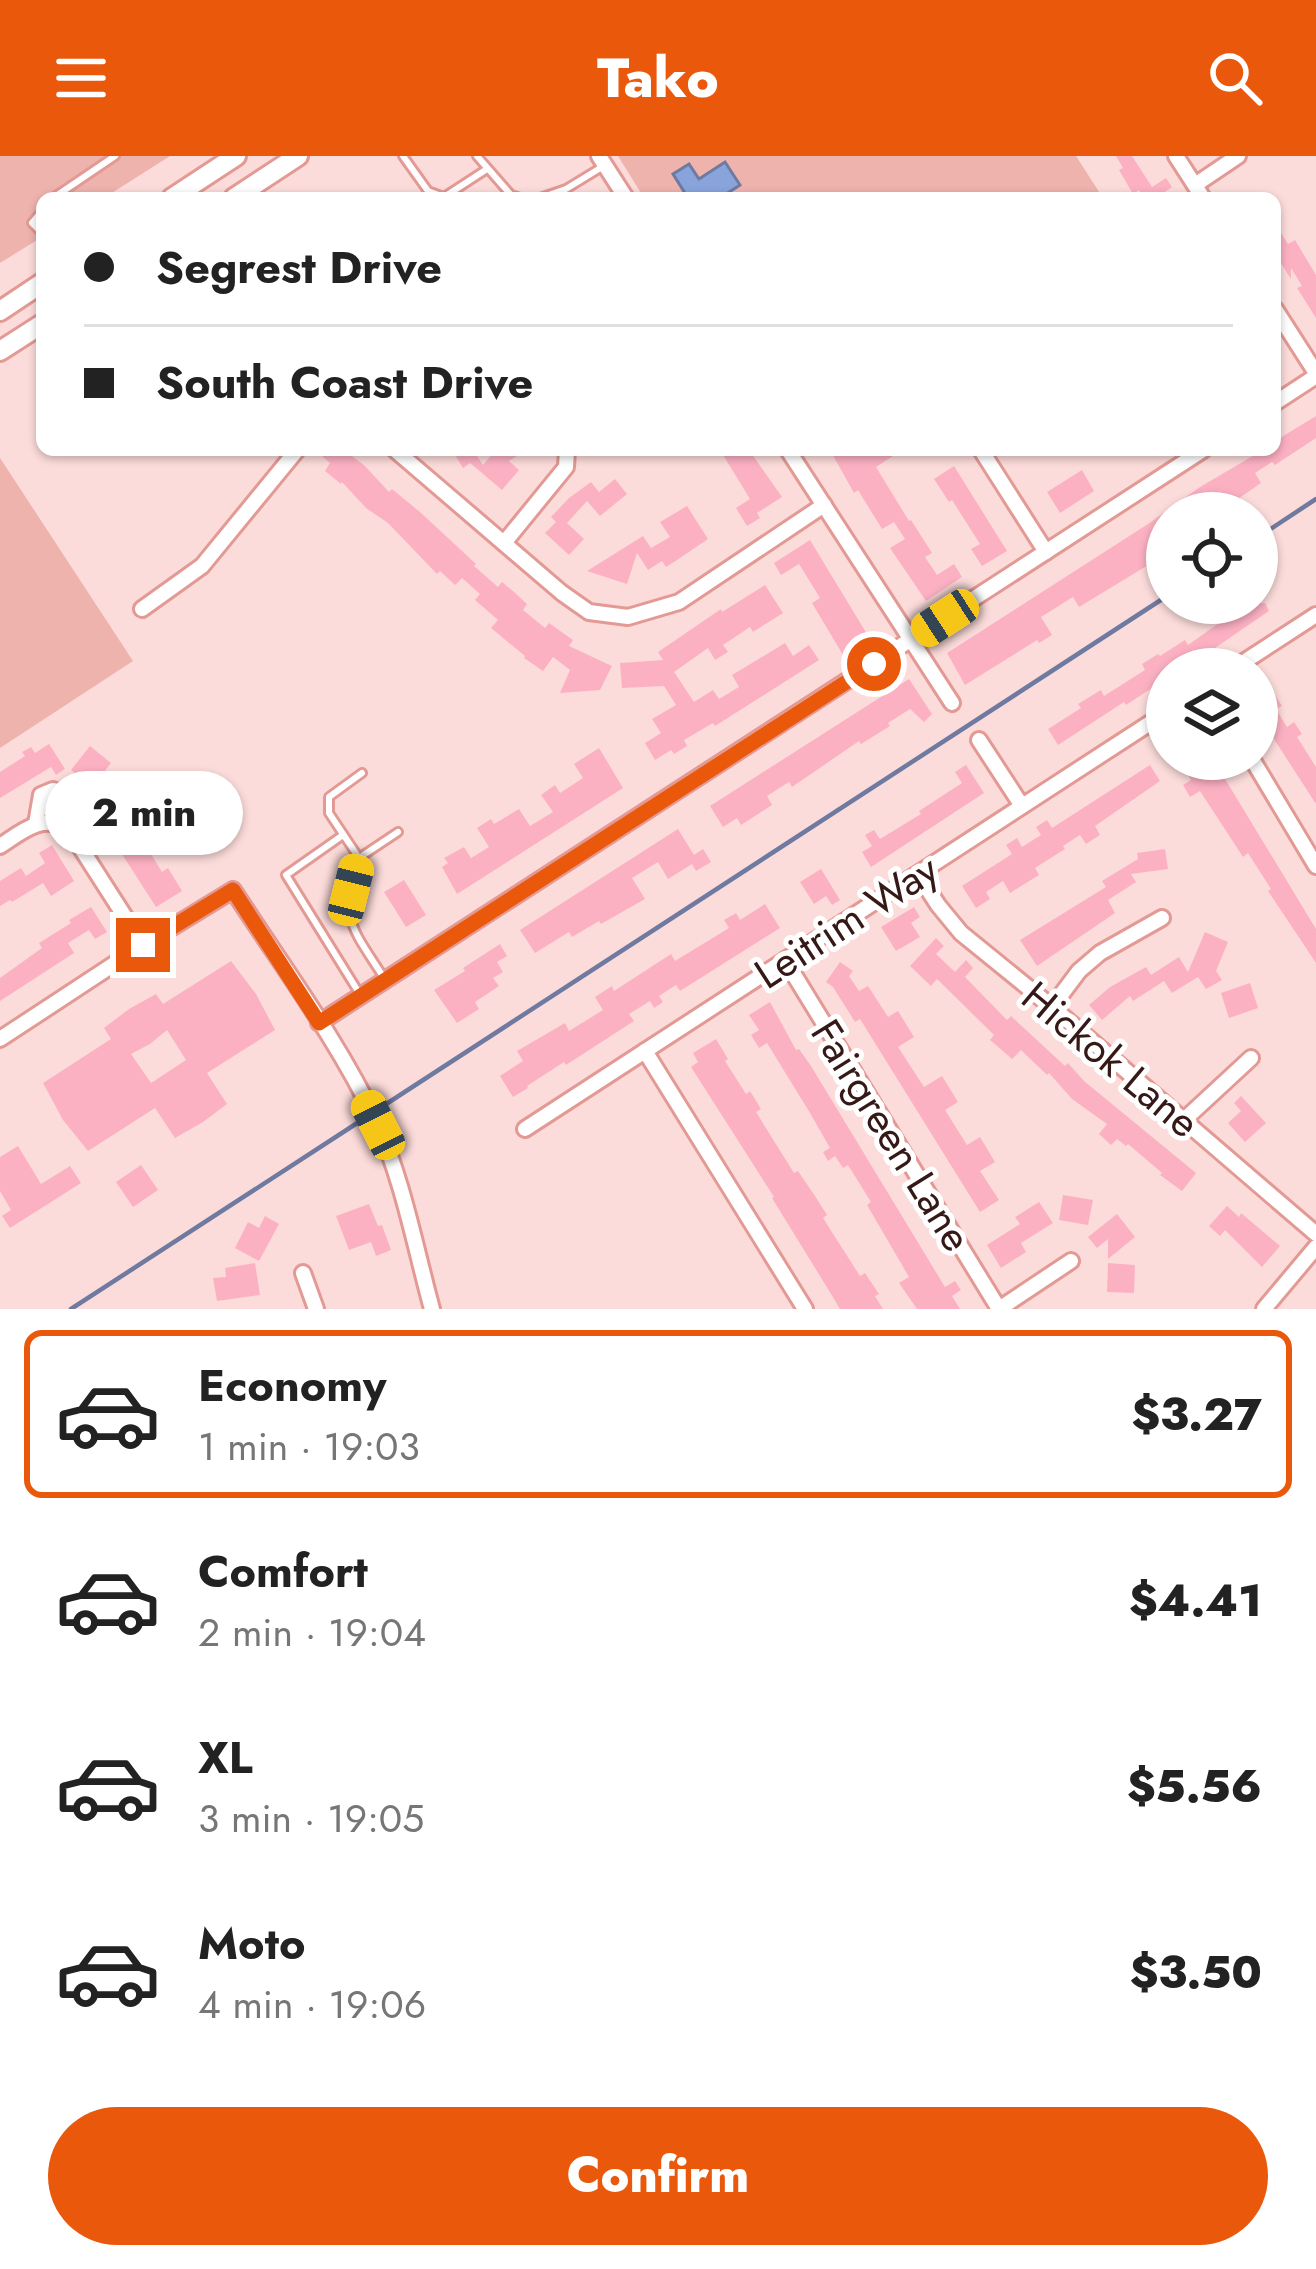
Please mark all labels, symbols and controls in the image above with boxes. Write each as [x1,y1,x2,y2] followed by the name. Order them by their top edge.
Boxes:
[597,39,719,117] text: Tako
[48,45,114,111] icon: menu
[1202,45,1268,111] icon: search
[156,235,442,300] text: Segrest Drive
[156,350,533,415] text: South Coast Drive
[1146,492,1278,780] map controls
[1146,492,1278,624] button: locate
[905,583,985,653] car
[847,637,901,691] route start
[1146,648,1278,780] button: layers
[44,771,242,855] callout: 2 min
[92,784,196,841] text: 2 min
[742,839,951,1004] street label: Leitrim Way
[325,851,377,929] car
[116,918,170,972] route end
[1008,967,1213,1152] street label: Hickok Lane
[796,1008,987,1263] street label: Fairgreen Lane
[346,1085,410,1165] car
[198,1353,386,1418] text: Economy
[54,1360,162,1468] icon: car
[1132,1382,1262,1447] text: $3.27
[198,1418,420,1475] text: 1 min · 19:03
[198,1539,368,1604] text: Comfort
[54,1546,162,1654] icon: car
[1129,1568,1262,1633] text: $4.41
[198,1604,426,1661] text: 2 min · 19:04
[198,1725,253,1790] text: XL
[54,1732,162,1840] icon: car
[1127,1754,1262,1819] text: $5.56
[198,1790,424,1847] text: 3 min · 19:05
[198,1911,306,1976] text: Moto
[54,1918,162,2026] icon: car
[1130,1940,1262,2005] text: $3.50
[198,1976,426,2033] text: 4 min · 19:06
[48,2107,1268,2245] button: Confirm

